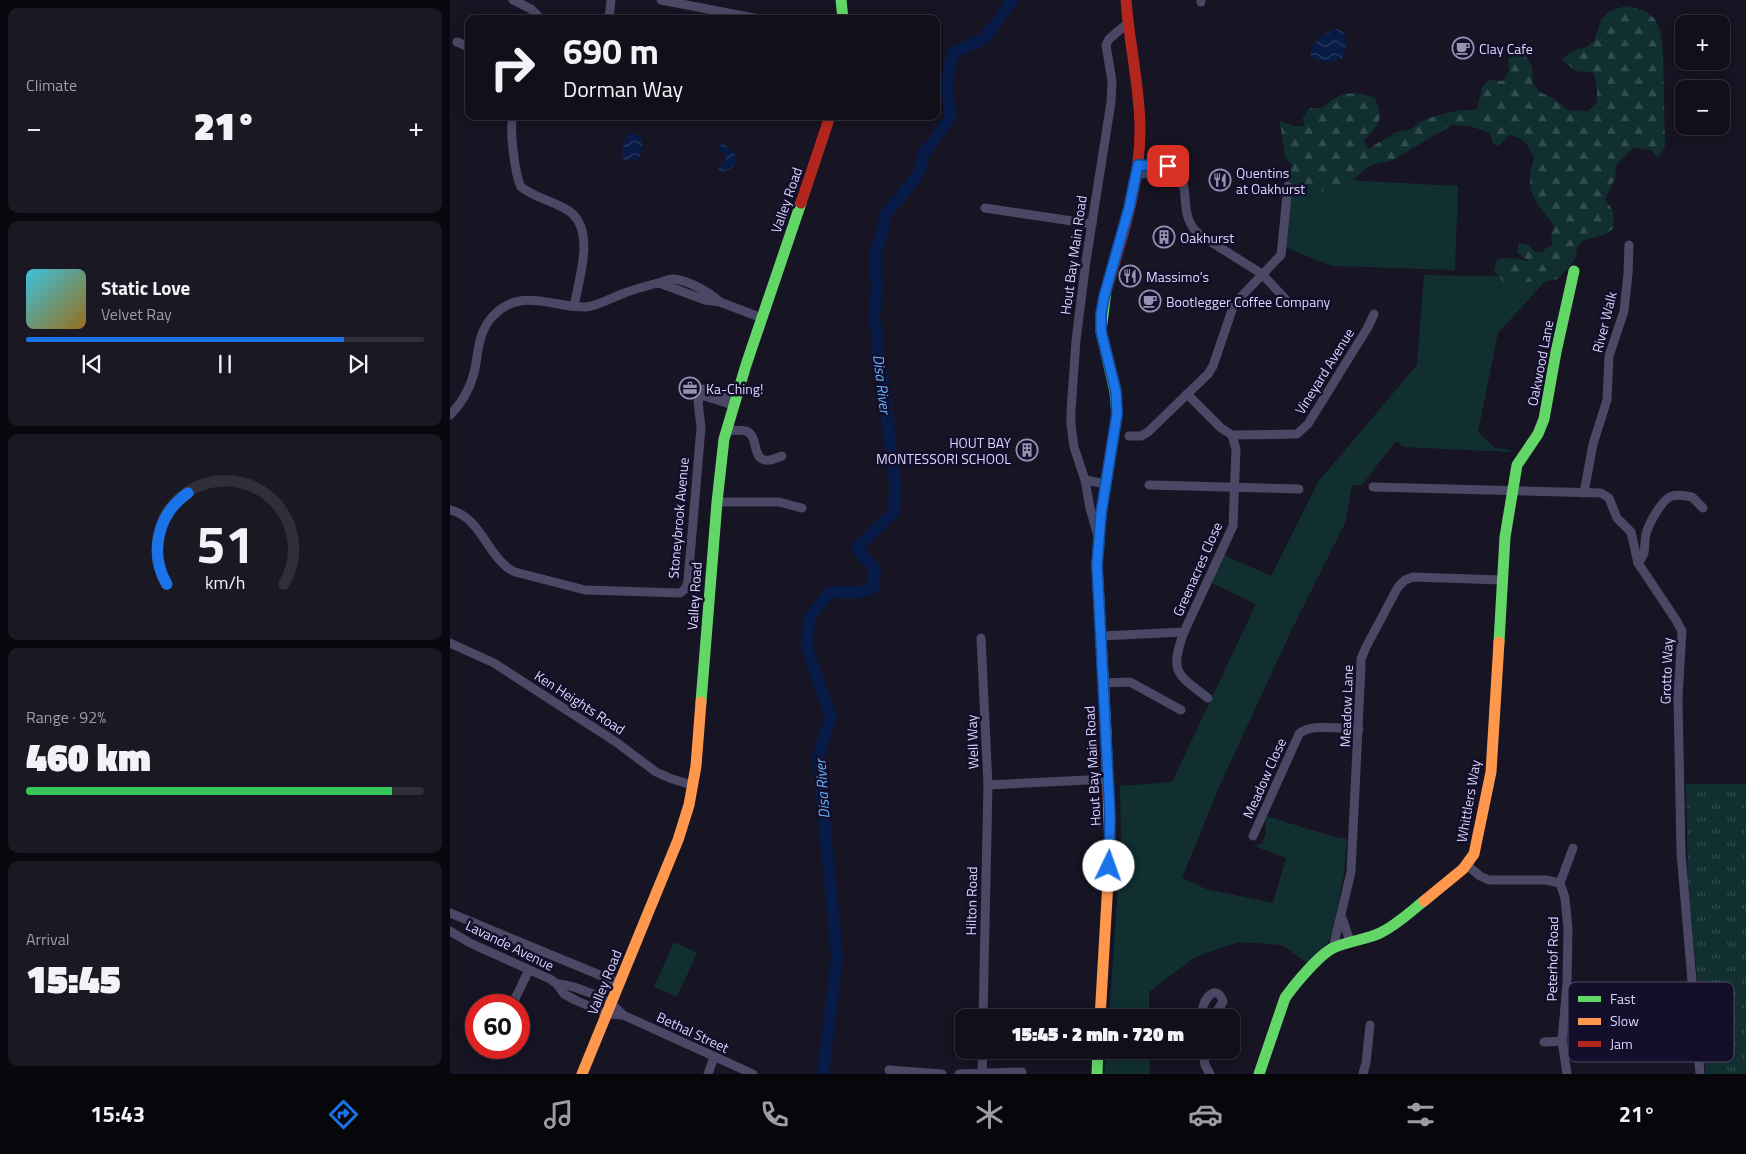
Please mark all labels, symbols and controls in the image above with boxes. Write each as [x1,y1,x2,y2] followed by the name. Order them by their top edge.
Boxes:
[1675,15,1730,135] map controls
[1675,15,1730,70] button: +
[563,24,659,78] text: 690 m
[480,35,545,100] icon: right
[1451,36,1475,60] cafe icon: Clay Cafe
[1479,38,1533,59] place label: Clay Cafe
[563,72,683,106] text: Dorman Way
[26,73,77,97] text: Climate
[1675,80,1730,135] button: −
[194,97,256,155] text: 21°
[26,105,42,148] text: −
[408,105,424,148] text: +
[1147,145,1189,187] pin
[1154,152,1182,180] icon: arrive
[1236,162,1305,199] place label: Quentins at Oakhurst
[765,164,807,236] street label: Valley Road
[1208,168,1232,192] restaurant icon: Quentins at Oakhurst
[1054,194,1092,316] street label: Hout Bay Main Road
[1152,225,1176,249] building icon: Oakhurst
[1180,227,1234,248] place label: Oakhurst
[1118,264,1142,288] restaurant icon: Massimo's
[1146,266,1209,287] place label: Massimo's
[101,273,190,302] text: Static Love
[1138,289,1162,313] cafe icon: Bootlegger Coffee Company
[1586,289,1622,355] street label: River Walk
[1166,291,1331,312] place label: Bootlegger Coffee Company
[101,302,172,326] text: Velvet Ray
[1521,318,1559,408] street label: Oakwood Lane
[1289,324,1359,418] street label: Vineyard Avenue
[78,350,106,378] icon: previous
[211,350,239,378] icon: pause
[344,350,372,378] icon: next
[867,353,897,417] water label: Disa River
[678,376,702,400] office icon: Ka-Ching!
[706,378,763,399] place label: Ka-Ching!
[876,432,1011,469] place label: HOUT BAY MONTESSORI SCHOOL
[1015,438,1039,462] building icon: HOUT BAY MONTESSORI SCHOOL
[662,457,694,579] street label: Stoneybrook Avenue
[196,504,254,583] text: 51
[1167,518,1227,620] street label: Greenacres Close
[681,561,707,631] street label: Valley Road
[205,569,245,596] text: km/h
[1654,637,1678,705] street label: Grotto Way
[1334,664,1358,748] street label: Meadow Lane
[530,665,630,739] street label: Ken Heights Road
[26,705,106,729] text: Range · 92%
[1078,705,1106,827] street label: Hout Bay Main Road
[961,714,983,770] street label: Well Way
[26,728,151,786] text: 460 km
[1237,734,1291,822] street label: Meadow Close
[808,756,836,819] water label: Disa River
[1450,758,1486,844] street label: Whittlers Way
[1082,839,1134,891] position arrow
[960,866,982,936] street label: Hilton Road
[462,914,558,976] street label: Lavande Avenue
[1541,916,1563,1002] street label: Peterhof Road
[26,927,69,951] text: Arrival
[581,946,627,1018] street label: Valley Road
[26,950,121,1008] text: 15:45
[1568,982,1734,1062] legend
[1610,988,1635,1009] text: Fast
[465,994,530,1059] speed limit sign: 60
[653,1006,733,1058] street label: Bethal Street
[1610,1010,1639,1031] text: Slow
[1011,1019,1184,1048] text: 15:45 · 2 min · 720 m
[1610,1033,1633,1054] text: Jam
[90,1097,145,1131] text: 15:43
[326,1097,361,1132] icon: directions
[541,1097,576,1132] icon: music
[757,1097,792,1132] icon: phone
[972,1097,1007,1132] icon: climate
[1188,1097,1223,1132] icon: car
[1403,1097,1438,1132] icon: filters
[1619,1097,1656,1131] text: 21°

